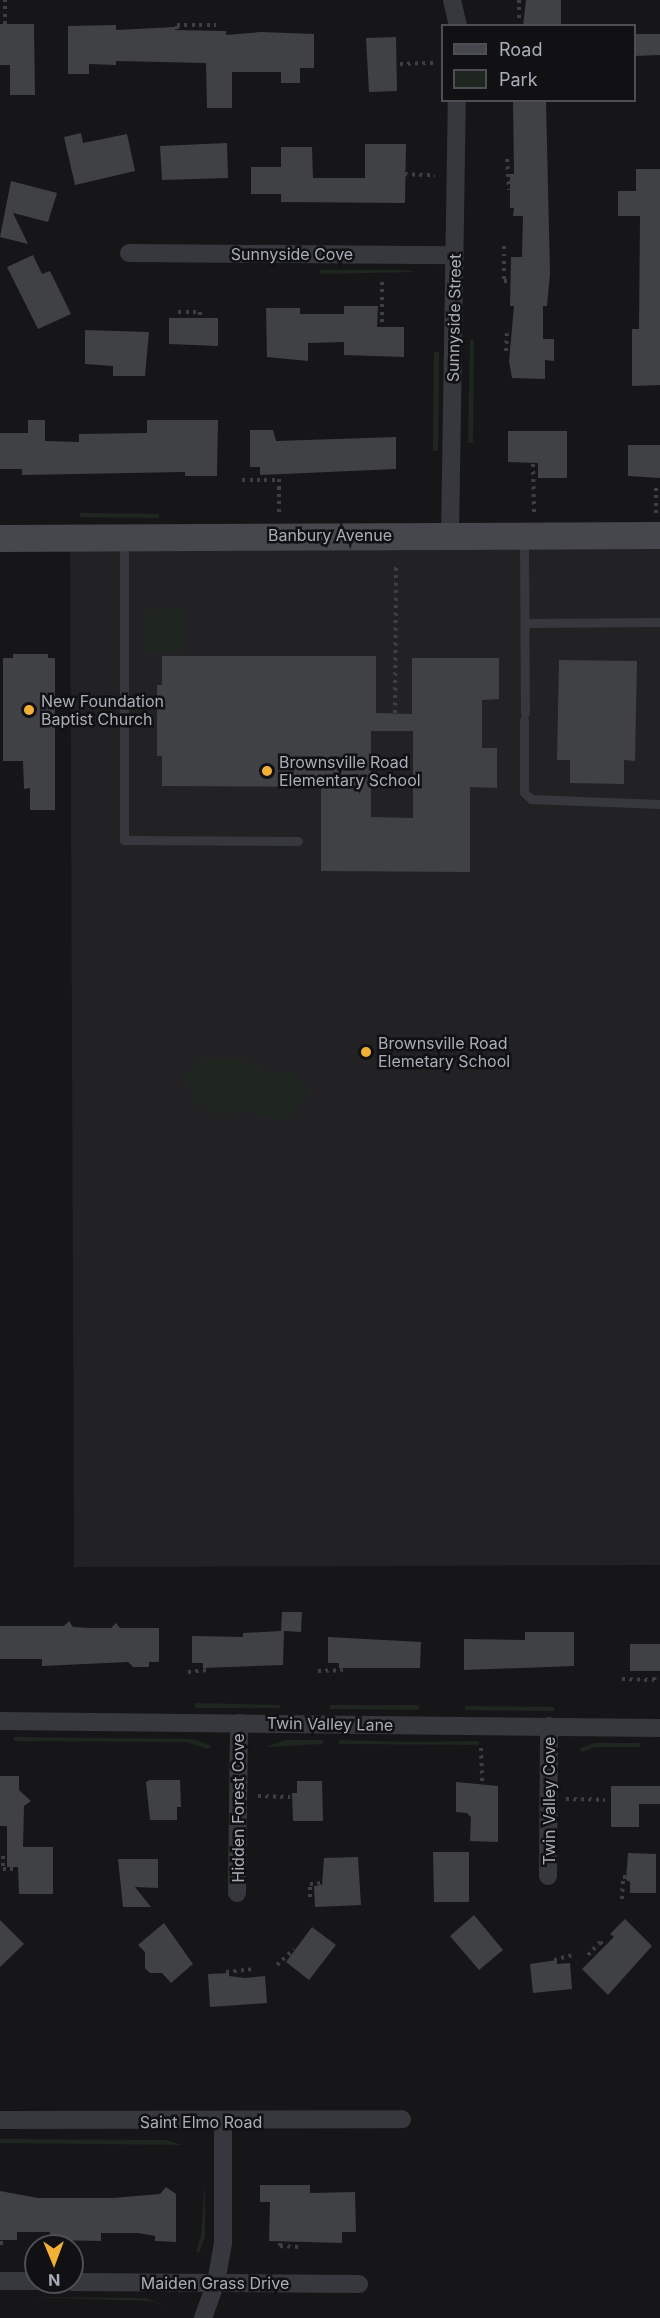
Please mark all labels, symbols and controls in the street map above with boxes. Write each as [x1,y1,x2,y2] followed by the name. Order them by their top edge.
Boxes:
[441,24,636,102] legend
[499,39,542,60] text: Road
[499,69,538,90] text: Park
[231,244,353,264] street label: Sunnyside Cove
[443,254,465,382] street label: Sunnyside Street
[268,525,392,545] street label: Banbury Avenue
[41,691,164,729] place label: New Foundation Baptist Church
[22,703,36,717] marker: New Foundation Baptist Church
[279,752,421,790] place label: Brownsville Road Elementary School
[260,764,274,778] marker: Brownsville Road Elementary School
[378,1033,510,1071] place label: Brownsville Road Elemetary School
[359,1045,373,1059] marker: Brownsville Road Elemetary School
[267,1713,393,1735] street label: Twin Valley Lane
[228,1733,248,1883] street label: Hidden Forest Cove
[539,1737,559,1865] street label: Twin Valley Cove
[140,2112,262,2132] street label: Saint Elmo Road
[24,2234,84,2294] north arrow
[48,2270,61,2290] text: N
[141,2273,289,2293] street label: Maiden Grass Drive

